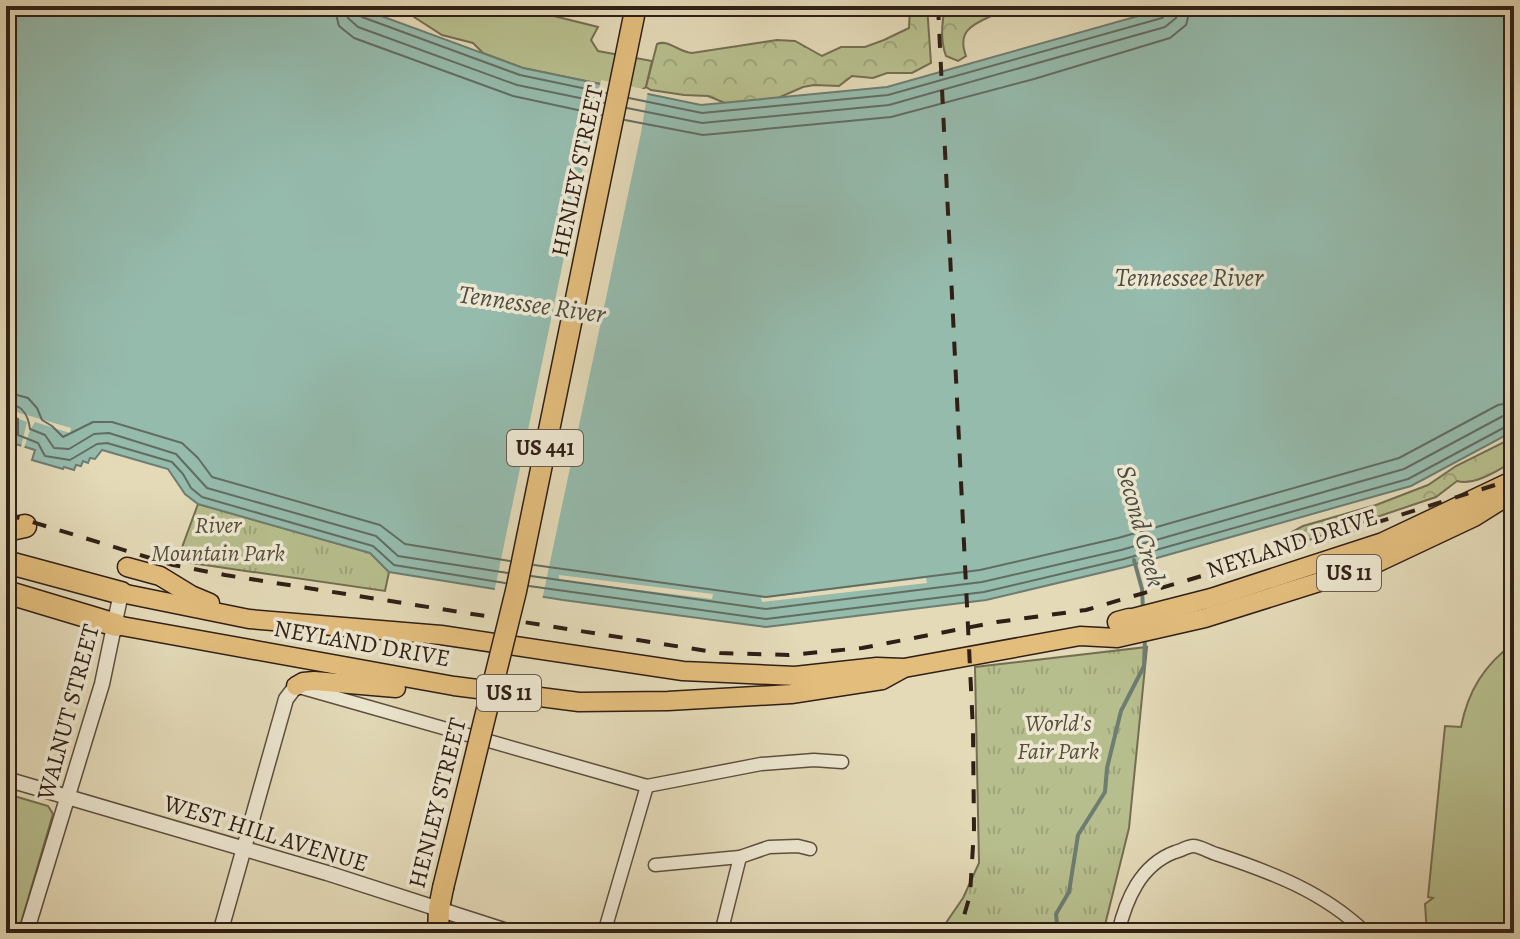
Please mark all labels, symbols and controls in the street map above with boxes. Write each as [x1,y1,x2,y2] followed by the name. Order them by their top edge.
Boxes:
[543,82,611,260] street label: HENLEY STREET
[1115,260,1264,295] water label: Tennessee River
[456,276,609,332] water label: Tennessee River
[507,430,583,466] road number: US 441
[1108,461,1174,591] water label: Second Creek
[1202,500,1382,586] street label: NEYLAND DRIVE
[151,509,285,569] park label: River Mountain Park
[1317,555,1381,591] road number: US 11
[271,612,453,674] street label: NEYLAND DRIVE
[29,621,107,804] street label: WALNUT STREET
[477,675,541,711] road number: US 11
[1017,707,1099,767] park label: World's Fair Park
[400,715,474,891] street label: HENLEY STREET
[159,786,372,879] street label: WEST HILL AVENUE

